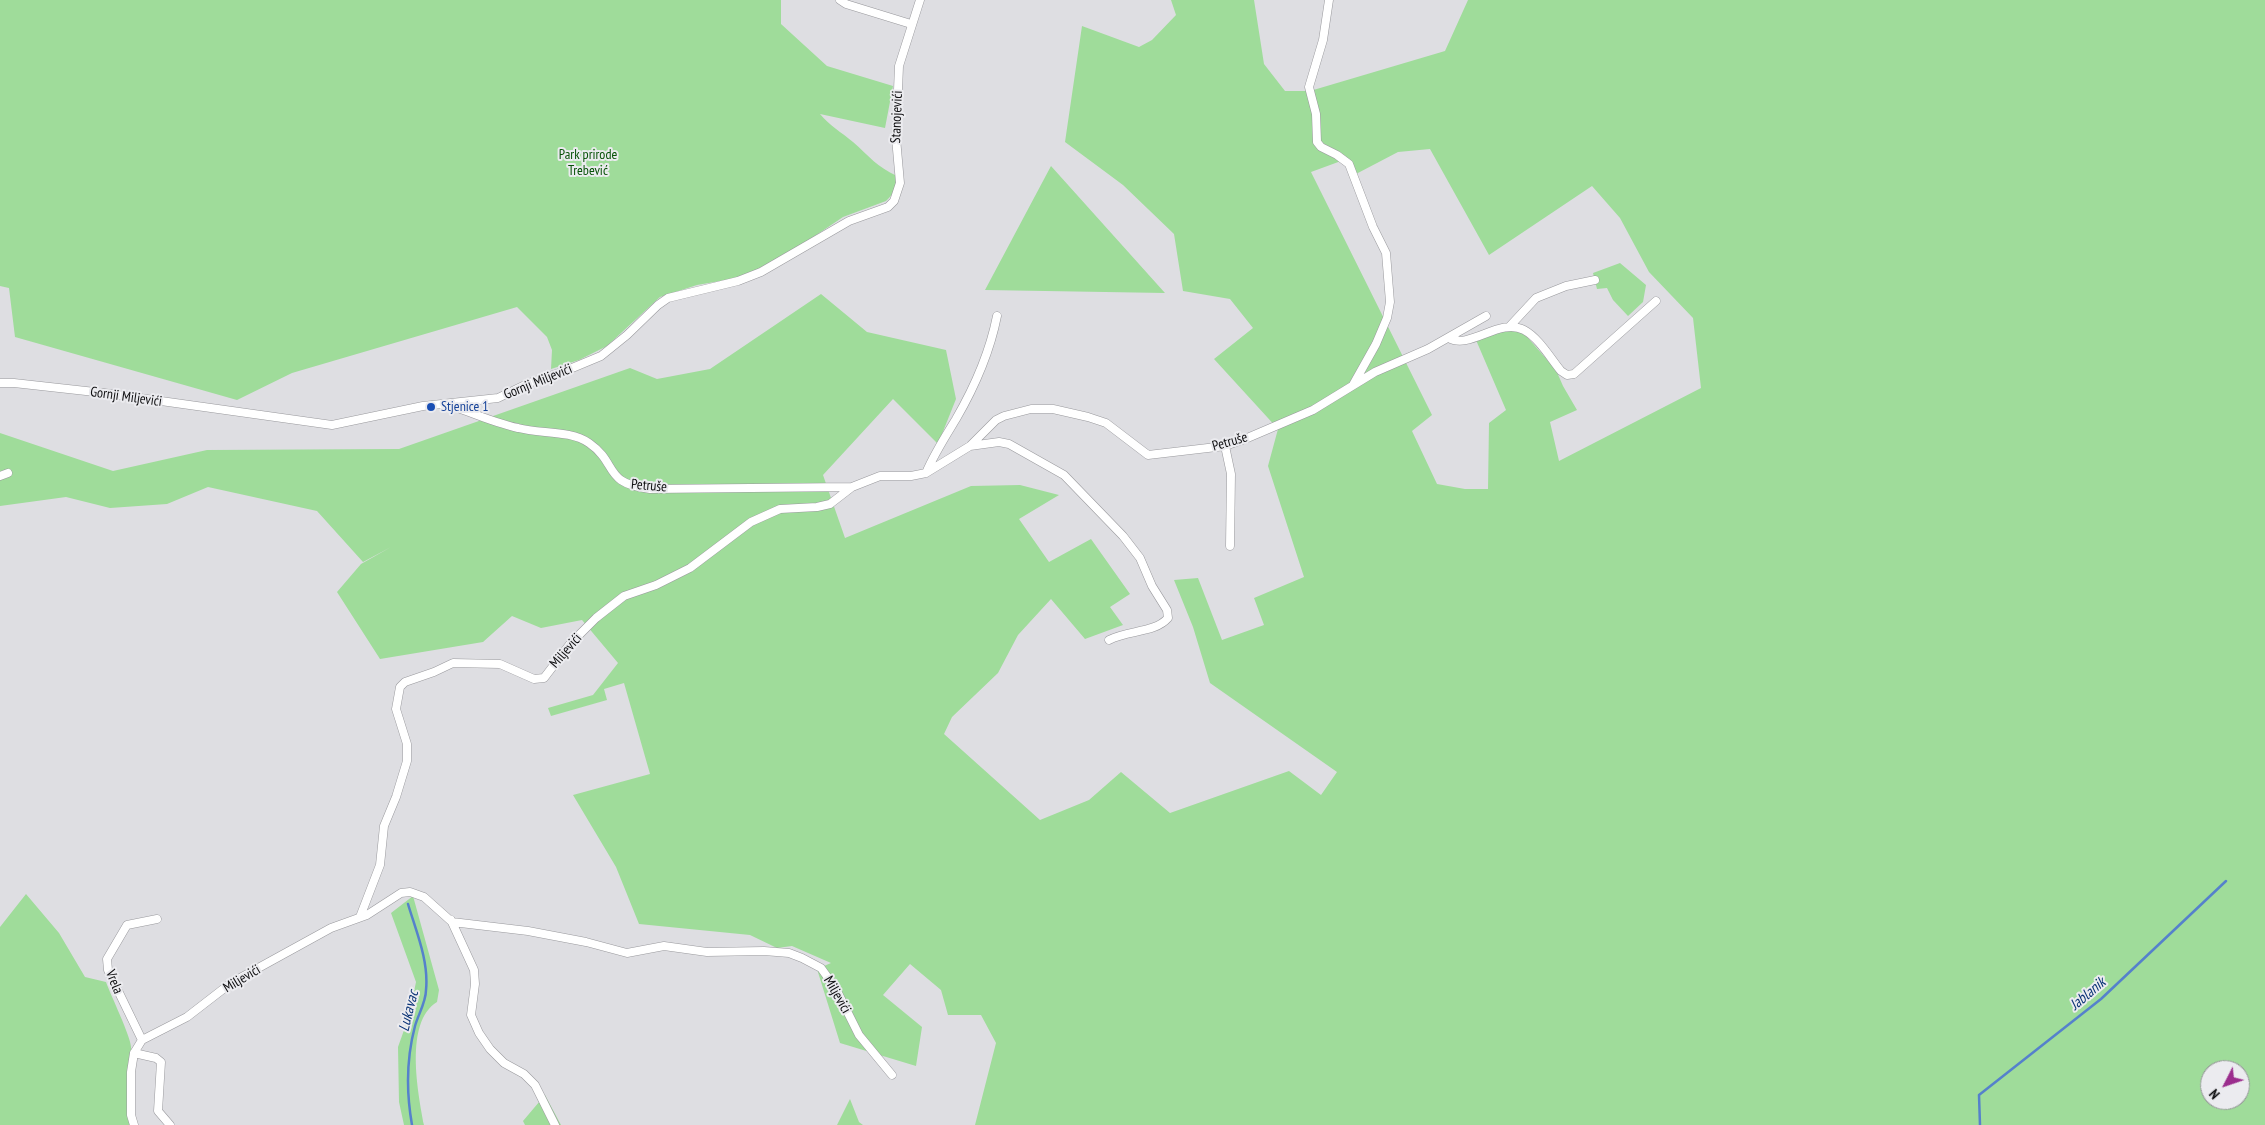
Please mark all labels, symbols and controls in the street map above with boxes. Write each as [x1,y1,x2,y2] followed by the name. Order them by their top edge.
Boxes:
[888,90,906,144] street label: Stanojevići
[559,147,617,180] park label: Park prirode Trebević
[501,361,575,403] street label: Gornji Miljevići
[89,384,163,410] street label: Gornji Miljevići
[441,399,489,415] place label: Stjenice 1
[425,401,437,413] marker: Stjenice 1
[1210,429,1250,455] street label: Petruše
[630,476,668,496] street label: Petruše
[546,630,586,672] street label: Miljevići
[220,961,264,997] street label: Miljevići
[102,968,126,996] street label: Vrela
[820,973,854,1017] street label: Miljevići
[2066,974,2110,1014] water label: Jablanik
[395,989,423,1033] water label: Lukavac
[2200,1060,2250,1110] north arrow
[2205,1085,2224,1103] text: N

